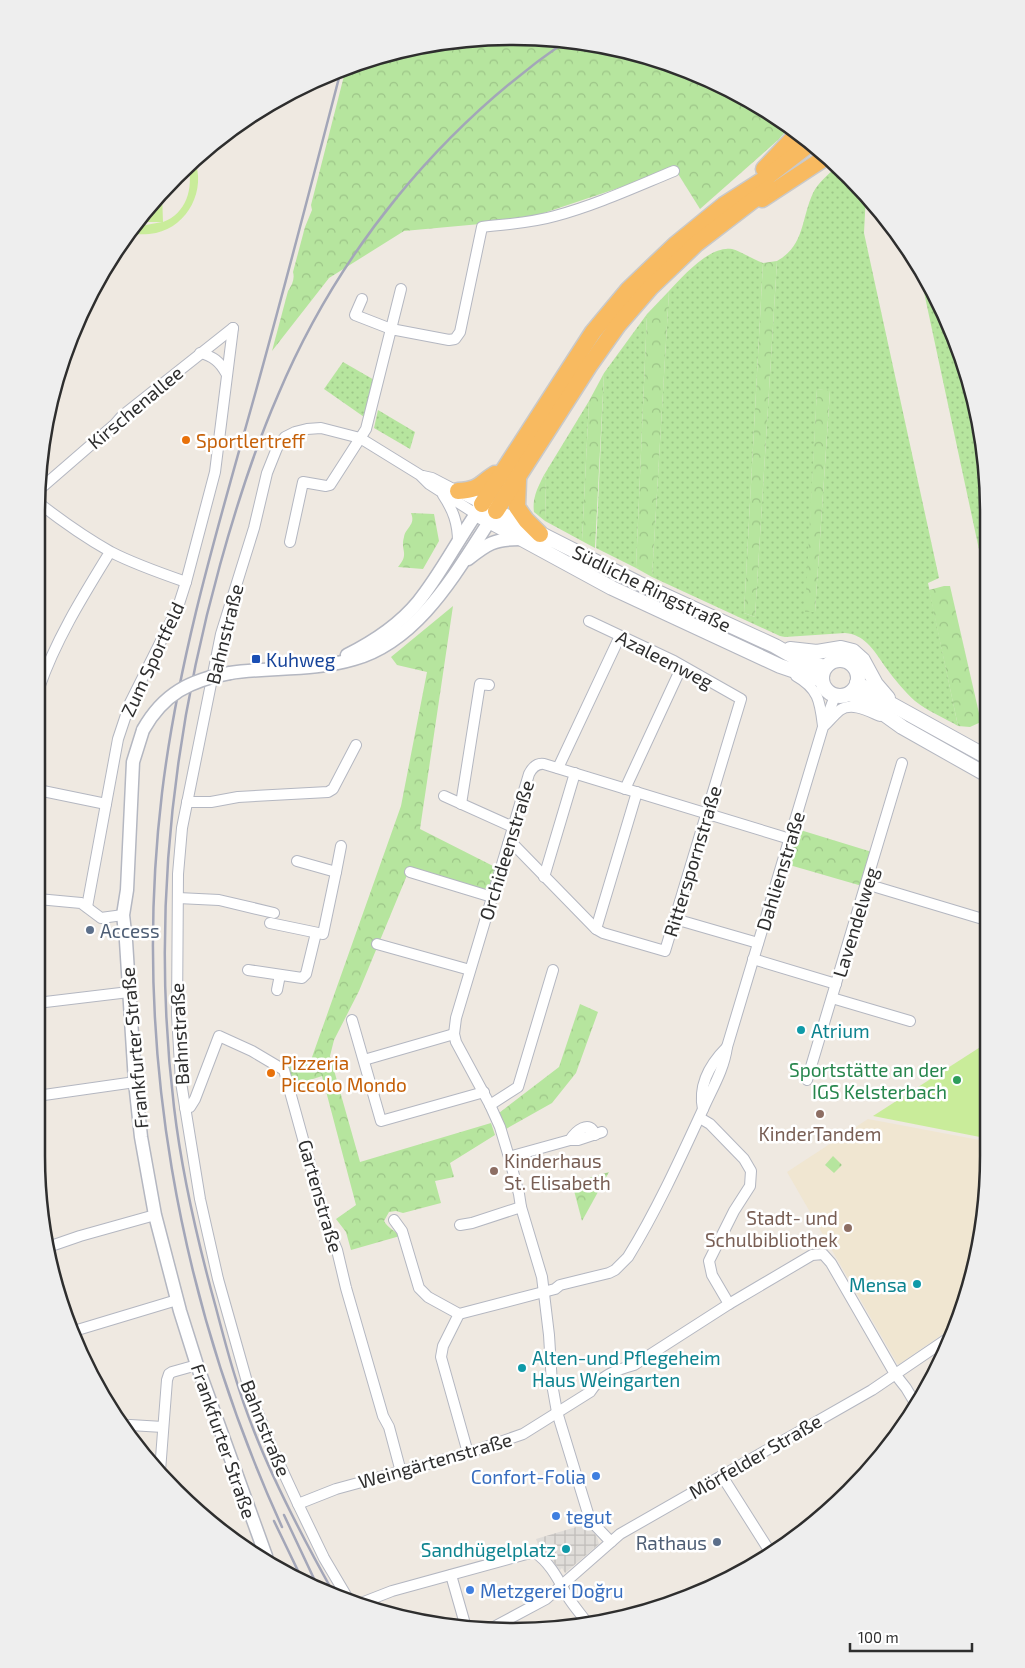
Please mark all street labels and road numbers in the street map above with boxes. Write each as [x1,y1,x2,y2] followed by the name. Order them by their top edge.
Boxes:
[83,361,187,453] street label: Kirschenallee
[569,540,735,636] street label: Südliche Ringstraße
[200,582,248,686] street label: Bahnstraße
[115,598,189,720] street label: Zum Sportfeld
[613,625,718,693] street label: Azaleenweg
[474,777,538,923] street label: Orchideenstraße
[658,783,726,939] street label: Ritterspornstraße
[751,809,809,933] street label: Dahlienstraße
[827,864,883,980] street label: Lavendelweg
[115,966,153,1130] street label: Frankfurter Straße
[165,982,193,1086] street label: Bahnstraße
[294,1137,348,1255] street label: Gartenstraße
[187,1361,261,1521] street label: Frankfurter Straße
[236,1376,296,1480] street label: Bahnstraße
[685,1409,825,1503] street label: Mörfelder Straße
[356,1427,514,1493] street label: Weingärtenstraße

